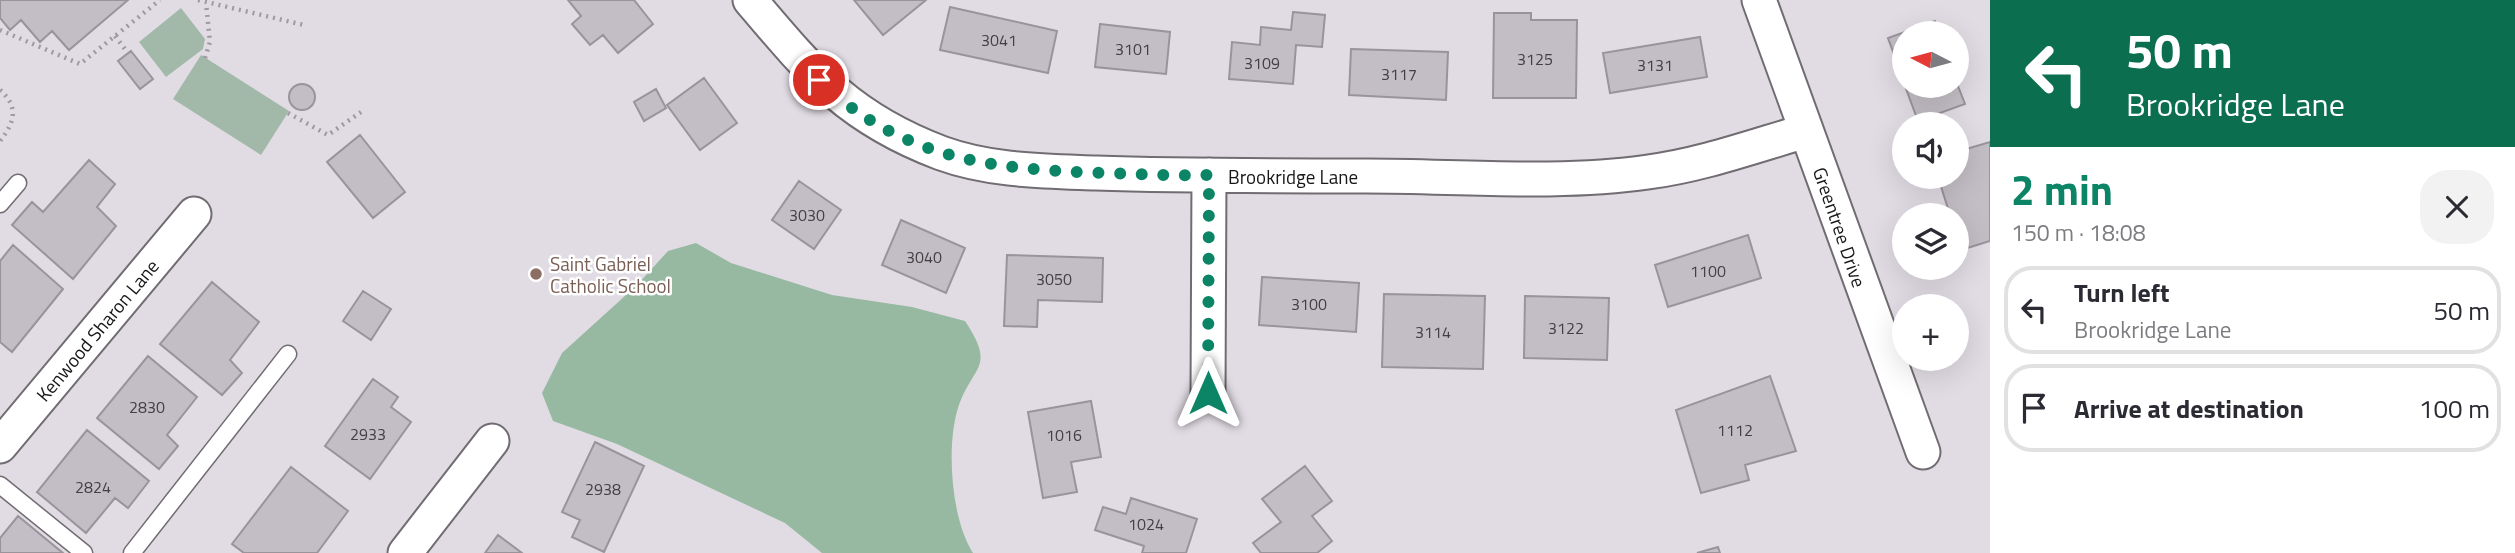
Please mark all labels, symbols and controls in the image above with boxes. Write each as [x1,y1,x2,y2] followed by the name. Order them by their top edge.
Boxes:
[2126,12,2233,87] text: 50 m
[1892,21,1969,98] north arrow
[1892,21,1969,371] map controls
[981,28,1017,52] house number: 3041
[2011,28,2102,119] icon: left
[1115,37,1151,61] house number: 3101
[1517,47,1553,71] house number: 3125
[789,50,849,110] pin
[1244,51,1280,75] house number: 3109
[1637,53,1673,77] house number: 3131
[800,61,838,99] icon: arrive
[1381,62,1417,86] house number: 3117
[2126,80,2345,128] text: Brookridge Lane
[1892,112,1969,189] button: sound
[2011,157,2113,221] text: 2 min
[1228,162,1358,191] street label: Brookridge Lane
[1806,163,1874,291] street label: Greentree Drive
[2420,170,2494,244] button: close
[789,203,825,227] house number: 3030
[1892,203,1969,280] button: layers
[2011,215,2146,250] text: 150 m · 18:08
[906,245,942,269] house number: 3040
[550,249,671,300] place label: Saint Gabriel Catholic School
[29,252,165,408] street label: Kenwood Sharon Lane
[1690,259,1726,283] house number: 1100
[528,266,544,282] marker: Saint Gabriel Catholic School
[1036,267,1072,291] house number: 3050
[2074,273,2169,312] text: Turn left
[2015,291,2053,329] icon: left
[2433,291,2490,330] text: 50 m
[1291,292,1327,316] house number: 3100
[1892,294,1969,371] button: +
[2074,312,2231,347] text: Brookridge Lane
[1548,316,1584,340] house number: 3122
[1415,320,1451,344] house number: 3114
[1171,356,1245,430] position arrow
[2015,389,2053,427] icon: arrive
[2074,389,2304,428] text: Arrive at destination
[2419,389,2490,428] text: 100 m
[129,395,165,419] house number: 2830
[1717,418,1753,442] house number: 1112
[350,422,386,446] house number: 2933
[1046,423,1082,447] house number: 1016
[75,475,111,499] house number: 2824
[585,477,621,501] house number: 2938
[1128,512,1164,536] house number: 1024

